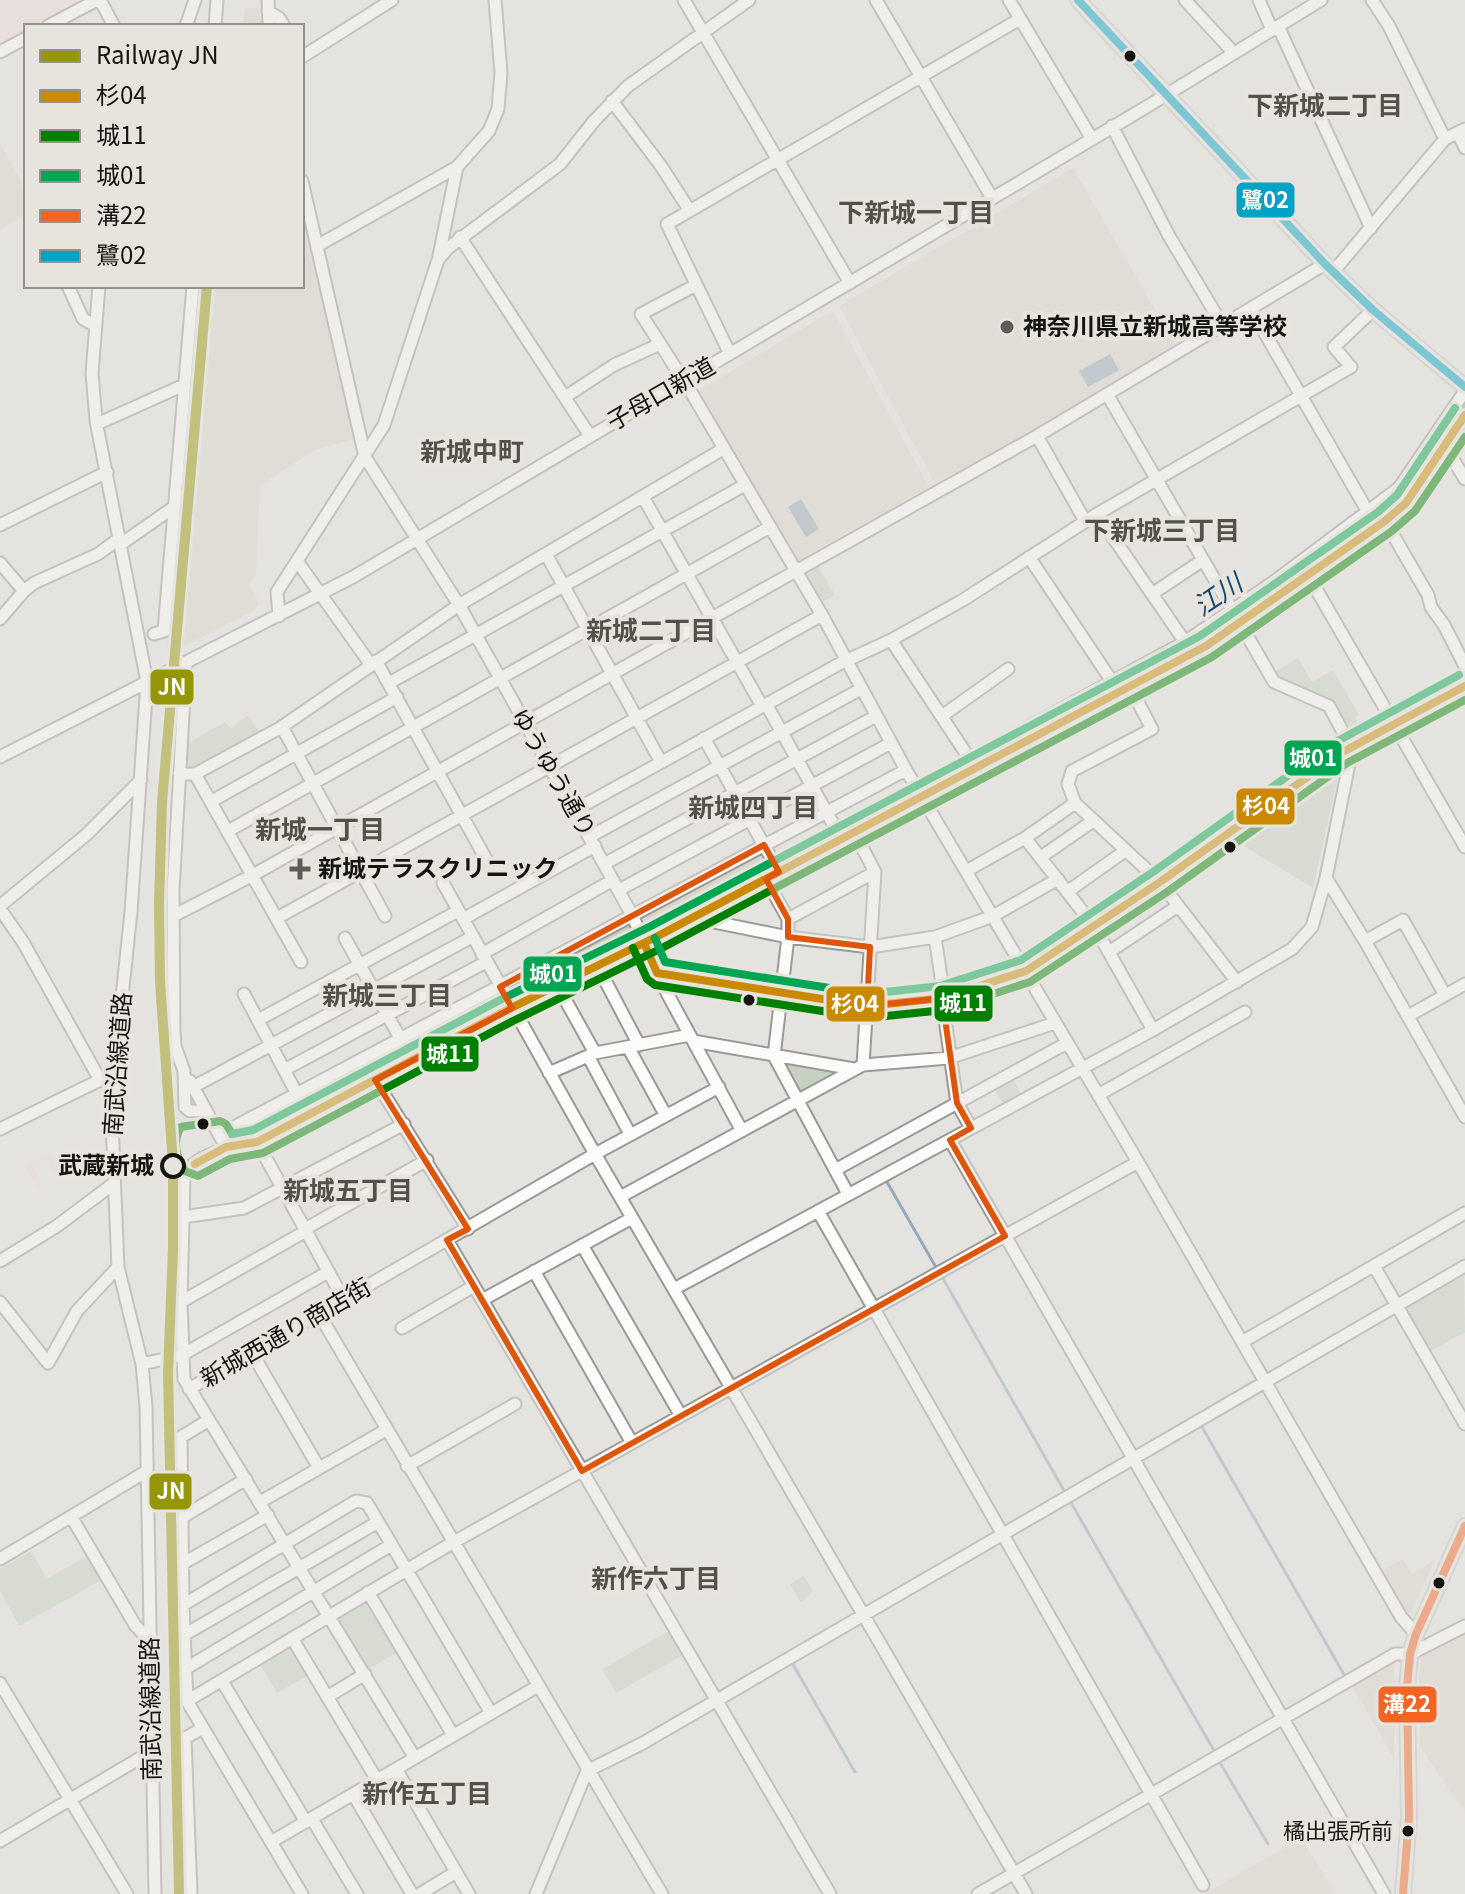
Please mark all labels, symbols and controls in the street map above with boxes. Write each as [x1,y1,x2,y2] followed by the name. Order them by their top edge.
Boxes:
[24,24,304,288] legend
[96,36,219,71] text: Railway JN
[1122,48,1138,64] unlabelled marker
[96,76,147,111] text: 杉04
[1247,85,1403,122] district label: 下新城二丁目
[96,116,147,151] text: 城11
[96,156,147,191] text: 城01
[1235,181,1296,219] line badge: 鷺02
[1241,182,1289,214] text: 鷺02
[838,192,994,229] district label: 下新城一丁目
[96,196,147,231] text: 溝22
[96,236,147,271] text: 鷺02
[1023,307,1287,342] place label: 神奈川県立新城高等学校
[998,318,1016,336] marker: 神奈川県立新城高等学校
[599,347,720,437] street label: 子母口新道
[420,431,524,468] district label: 新城中町
[1084,510,1240,547] district label: 下新城三丁目
[1185,561,1251,623] water label: 江川
[586,610,716,647] district label: 新城二丁目
[149,668,195,706] line badge: JN
[158,669,186,701] text: JN
[504,701,606,843] street label: ゆうゆう通り
[1283,739,1343,777] line badge: 城01
[1289,740,1337,772] text: 城01
[688,787,818,824] district label: 新城四丁目
[1235,787,1296,826] line badge: 杉04
[1242,788,1290,820] text: 杉04
[255,809,385,846] district label: 新城一丁目
[1222,839,1238,855] unlabelled marker
[318,849,558,884] place label: 新城テラスクリニック
[289,858,311,880] marker: 新城テラスクリニック
[522,955,583,993] line badge: 城01
[529,956,577,988] text: 城01
[322,975,452,1012] district label: 新城三丁目
[933,984,994,1023] line badge: 城11
[825,985,886,1023] line badge: 杉04
[939,985,987,1017] text: 城11
[831,986,879,1018] text: 杉04
[93,991,138,1137] street label: 南武沿線道路
[741,992,757,1008] unlabelled marker
[420,1035,480,1073] line badge: 城11
[426,1036,474,1068] text: 城11
[195,1116,211,1132] unlabelled marker
[58,1146,154,1181] place label: 武蔵新城
[161,1154,185,1178] marker: 武蔵新城
[283,1170,413,1207] district label: 新城五丁目
[193,1268,377,1394] street label: 新城西通り商店街
[148,1472,193,1511] line badge: JN
[157,1473,185,1505] text: JN
[591,1558,721,1595] district label: 新作六丁目
[1431,1575,1447,1591] unlabelled marker
[130,1637,167,1781] street label: 南武沿線道路
[1377,1685,1438,1724] line badge: 溝22
[1383,1686,1431,1718] text: 溝22
[362,1773,492,1810] district label: 新作五丁目
[1283,1813,1393,1845] place label: 橘出張所前
[1400,1823,1416,1839] marker: 橘出張所前

